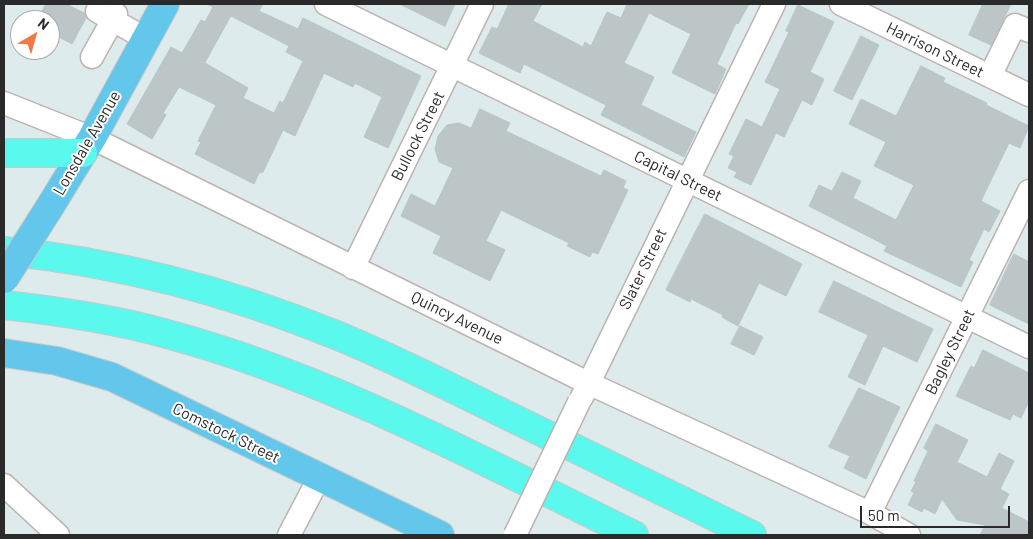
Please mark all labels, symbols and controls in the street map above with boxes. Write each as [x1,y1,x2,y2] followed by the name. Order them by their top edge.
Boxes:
[10,10,60,60] north arrow
[35,14,53,33] text: N
[883,18,987,82] street label: Harrison Street
[49,87,125,199] street label: Lonsdale Avenue
[387,88,449,184] street label: Bullock Street
[631,146,725,206] street label: Capital Street
[615,225,671,313] street label: Slater Street
[408,287,506,349] street label: Quincy Avenue
[921,306,979,398] street label: Bagley Street
[169,399,283,467] street label: Comstock Street
[863,496,1013,528] scale bar
[868,506,900,524] text: 50 m

